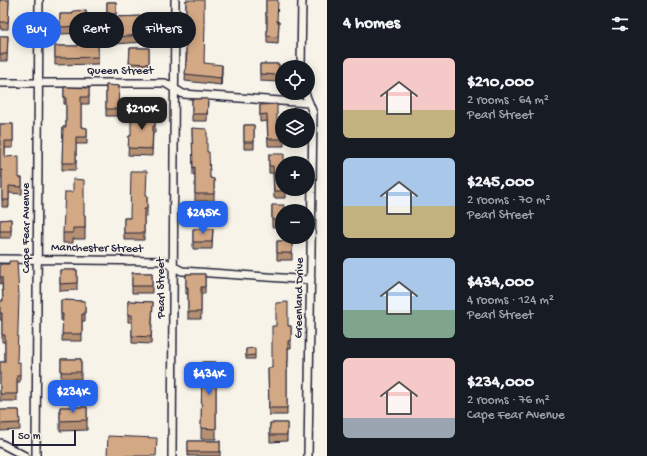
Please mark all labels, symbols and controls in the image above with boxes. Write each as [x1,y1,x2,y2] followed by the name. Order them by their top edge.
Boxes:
[12,12,61,48] chip: Buy
[69,12,124,48] chip: Rent
[132,12,196,48] chip: Filters
[609,13,631,35] icon: filters
[343,14,400,34] text: 4 homes
[275,60,315,244] map controls
[275,60,315,100] button: locate
[87,65,154,79] street label: Queen Street
[467,73,534,93] text: $210,000
[375,74,423,122] icon: home
[467,93,549,108] text: 2 rooms · 64 m²
[114,97,170,131] pin: $210K
[126,102,158,117] text: $210K
[275,108,315,148] button: layers
[467,108,533,123] text: Pearl Street
[275,156,315,196] button: +
[467,173,534,193] text: $245,000
[375,174,423,222] icon: home
[20,182,34,273] street label: Cape Fear Avenue
[467,193,550,208] text: 2 rooms · 70 m²
[175,201,231,235] pin: $245K
[275,204,315,244] button: −
[187,206,219,221] text: $245K
[467,208,533,223] text: Pearl Street
[51,241,144,257] street label: Manchester Street
[155,256,169,320] street label: Pearl Street
[292,257,308,339] street label: Greenland Drive
[467,273,534,293] text: $434,000
[375,274,423,322] icon: home
[467,293,554,308] text: 4 rooms · 124 m²
[467,308,533,323] text: Pearl Street
[181,362,237,396] pin: $434K
[193,367,225,382] text: $434K
[467,373,534,393] text: $234,000
[375,374,423,422] icon: home
[45,380,101,414] pin: $234K
[57,385,89,400] text: $234K
[467,393,550,408] text: 2 rooms · 76 m²
[467,408,565,423] text: Cape Fear Avenue
[12,428,76,447] scale bar
[18,431,40,443] text: 50 m

